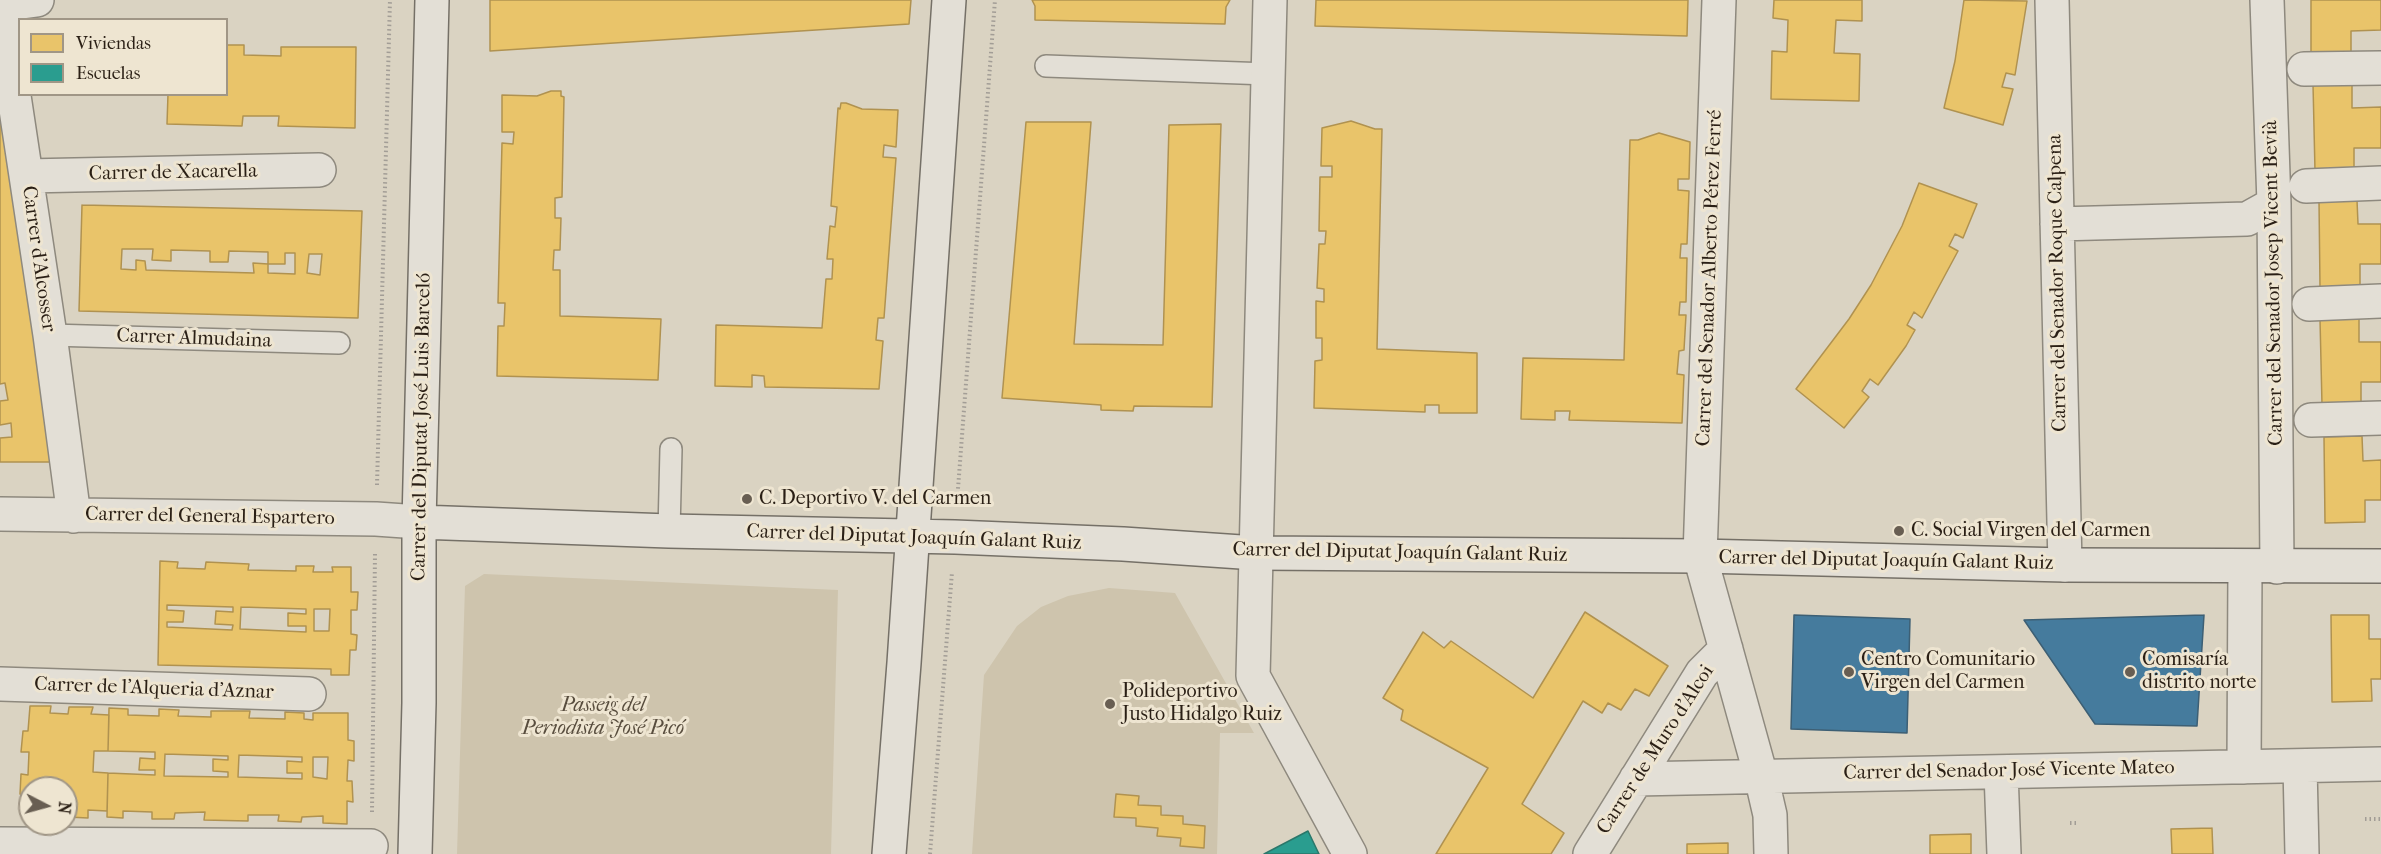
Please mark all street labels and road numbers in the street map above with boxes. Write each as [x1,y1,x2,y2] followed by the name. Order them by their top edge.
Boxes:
[1692,109,1728,447] street label: Carrer del Senador Alberto Pérez Ferré
[2259,120,2289,446] street label: Carrer del Senador Josep Vicent Bevià
[2043,134,2073,432] street label: Carrer del Senador Roque Calpena
[88,160,258,186] street label: Carrer de Xacarella
[16,185,60,333] street label: Carrer d'Alcosser
[407,273,437,581] street label: Carrer del Diputat José Luis Barceló
[116,324,272,354] street label: Carrer Almudaina
[85,503,335,531] street label: Carrer del General Espartero
[746,520,1082,556] street label: Carrer del Diputat Joaquín Galant Ruiz
[1232,538,1568,568] street label: Carrer del Diputat Joaquín Galant Ruiz
[1718,546,2054,576] street label: Carrer del Diputat Joaquín Galant Ruiz
[1592,661,1720,839] street label: Carrer de Muro d'Alcoi
[34,673,274,705] street label: Carrer de l'Alqueria d'Aznar
[1843,756,2175,786] street label: Carrer del Senador José Vicente Mateo

